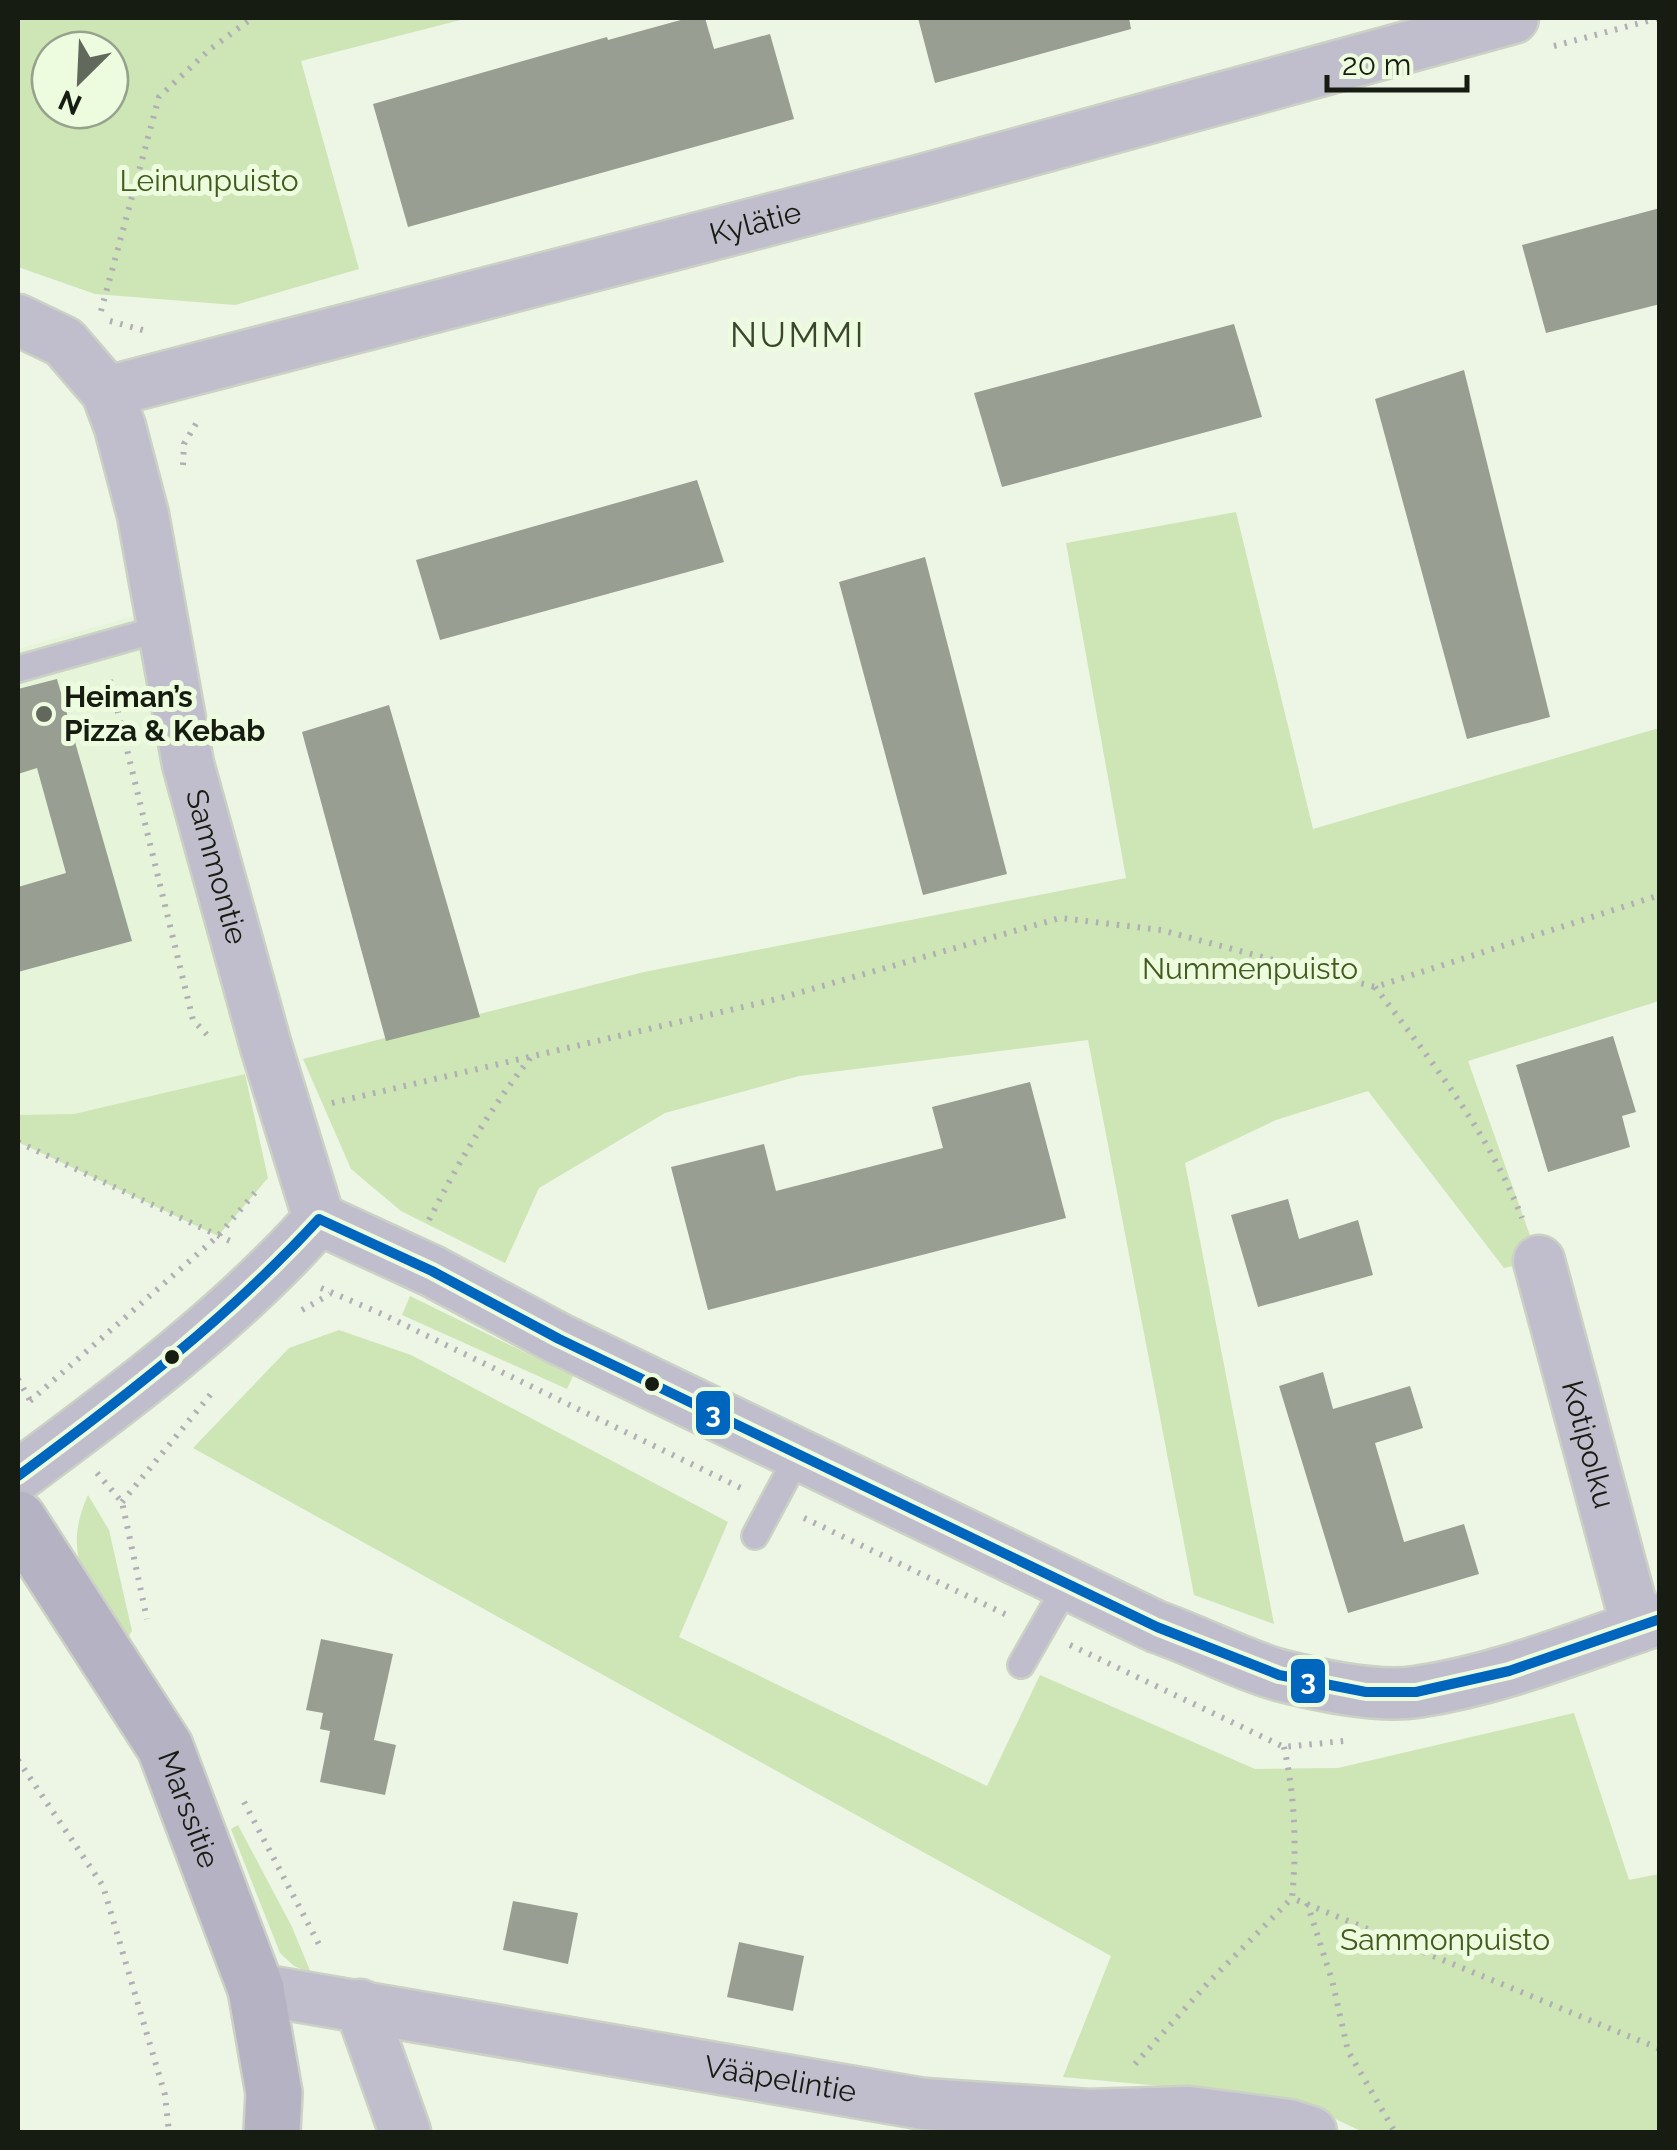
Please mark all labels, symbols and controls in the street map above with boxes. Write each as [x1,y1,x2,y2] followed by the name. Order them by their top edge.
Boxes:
[30,30,130,130] north arrow
[1327,30,1467,92] scale bar
[1342,47,1411,82] text: 20 m
[54,83,87,122] text: N
[119,163,299,198] park label: Leinunpuisto
[706,194,805,252] street label: Kylätie
[730,314,866,355] district label: NUMMI
[64,679,265,748] place label: Heiman’s Pizza & Kebab
[33,703,55,725] marker: Heiman’s Pizza & Kebab
[179,785,255,948] street label: Sammontie
[1142,951,1358,986] park label: Nummenpuisto
[162,1347,182,1367] unlabelled marker
[642,1374,662,1394] unlabelled marker
[1555,1377,1622,1512] street label: Kotipolku
[694,1389,732,1437] line badge: 3
[705,1397,721,1430] text: 3
[1289,1657,1327,1705] line badge: 3
[1300,1664,1316,1697] text: 3
[151,1746,227,1873] street label: Marssitie
[1340,1922,1550,1957] park label: Sammonpuisto
[702,2048,859,2109] street label: Vääpelintie

